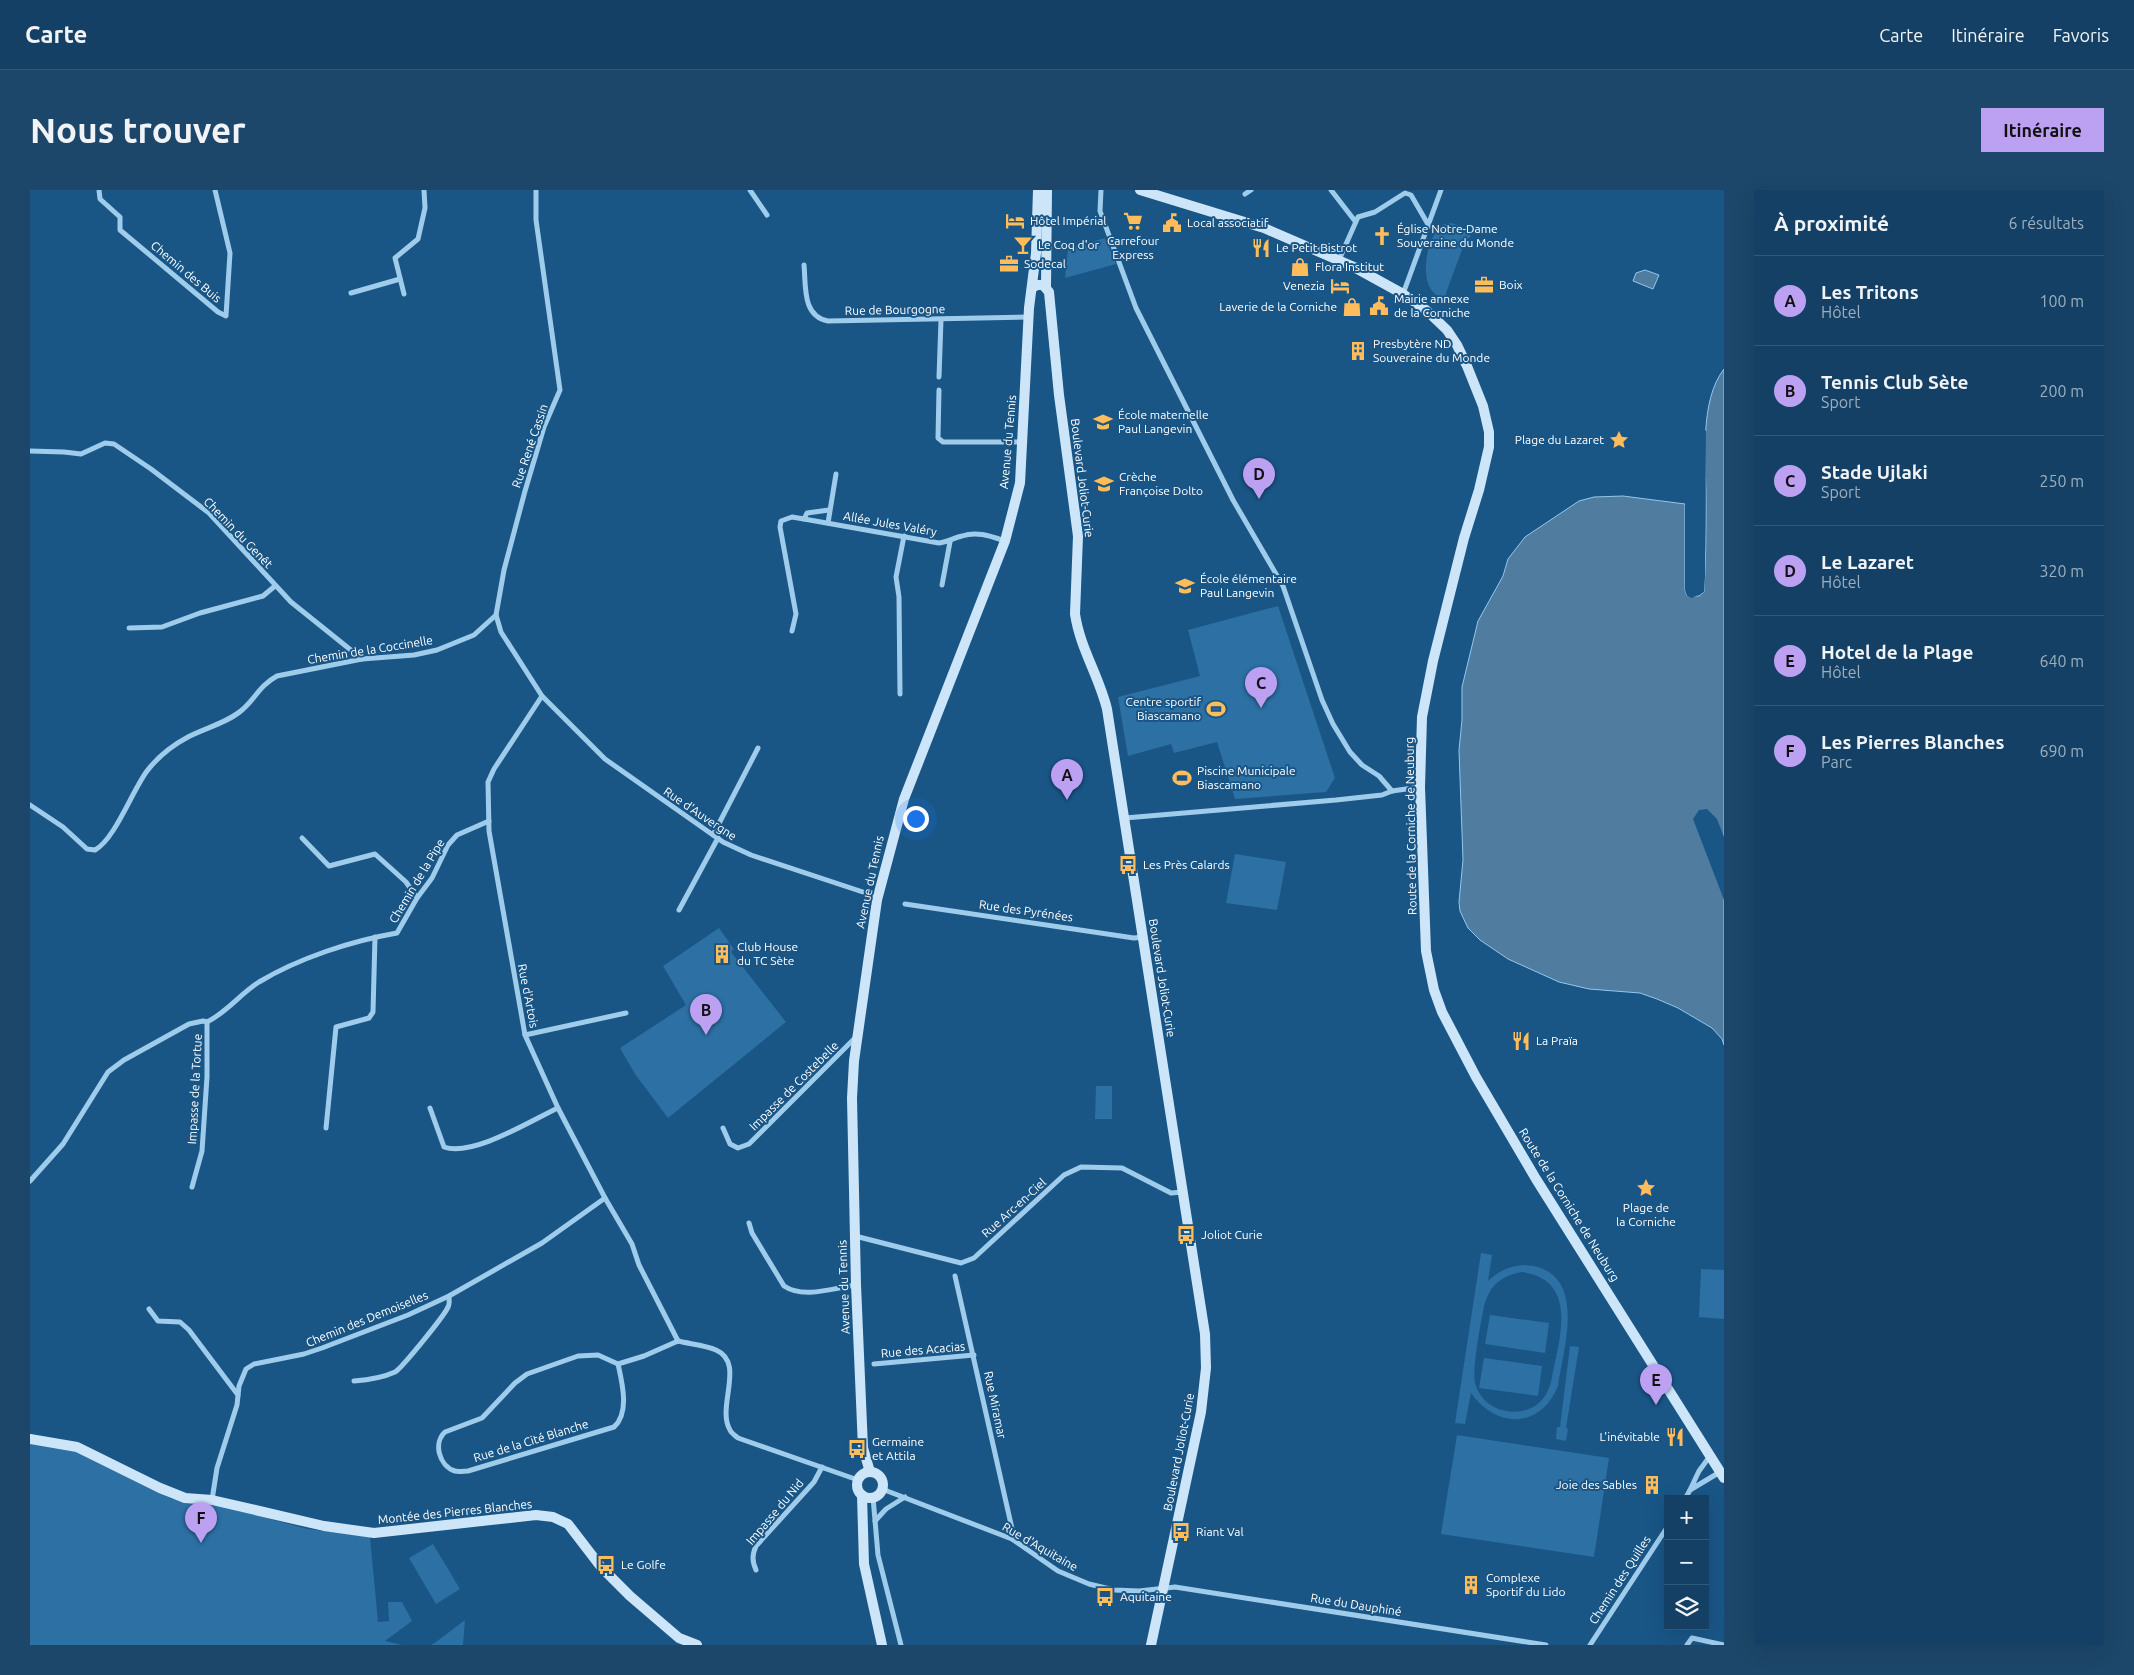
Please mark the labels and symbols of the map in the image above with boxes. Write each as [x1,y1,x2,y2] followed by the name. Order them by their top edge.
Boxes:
[1004,210,1026,232] hotel icon: Hôtel Impérial
[1122,210,1144,232] supermarket icon: Carrefour Express
[1161,212,1183,234] public building icon: Local associatif
[1030,214,1106,227] place label: Hôtel Impérial
[1187,216,1269,229] place label: Local associatif
[1397,222,1514,249] place label: Église Notre-Dame Souveraine du Monde
[1371,225,1393,247] church icon: Église Notre-Dame Souveraine du Monde
[1012,234,1034,256] bar icon: Le Coq d'or
[1107,234,1160,261] place label: Carrefour Express
[1250,237,1272,259] restaurant icon: Le Petit Bistrot
[148,238,224,305] street label: Chemin des Buis
[1038,238,1100,251] place label: Le Coq d'or
[1276,241,1357,254] place label: Le Petit Bistrot
[998,253,1020,275] office icon: Sodecal
[1289,256,1311,278] shop icon: Flora Institut
[1024,257,1066,270] place label: Sodecal
[1315,260,1384,273] place label: Flora Institut
[1473,274,1495,296] office icon: Boix
[1329,275,1351,297] hotel icon: Venezia
[1499,278,1523,291] place label: Boix
[1283,279,1325,292] place label: Venezia
[1394,292,1470,319] place label: Mairie annexe de la Corniche
[1368,295,1390,317] public building icon: Mairie annexe de la Corniche
[1341,296,1363,318] shop icon: Laverie de la Corniche
[1219,300,1337,313] place label: Laverie de la Corniche
[845,302,945,317] street label: Rue de Bourgogne
[1373,337,1490,364] place label: Presbytère ND Souveraine du Monde
[1347,340,1369,362] building icon: Presbytère ND Souveraine du Monde
[997,394,1018,490] street label: Avenue du Tennis
[509,402,550,489] street label: Rue René Cassin
[1118,408,1209,435] place label: École maternelle Paul Langevin
[1092,411,1114,433] school or university icon: École maternelle Paul Langevin
[1069,418,1096,538] street label: Boulevard Joliot-Curie
[1608,429,1630,451] place icon: Plage du Lazaret
[1515,433,1604,446] place label: Plage du Lazaret
[1243,458,1275,499] pin: D
[1119,470,1203,497] place label: Crèche Françoise Dolto
[1093,473,1115,495] school or university icon: Crèche Françoise Dolto
[201,495,276,571] street label: Chemin du Genêt
[842,509,938,538] street label: Allée Jules Valéry
[1200,572,1297,599] place label: École élémentaire Paul Langevin
[1174,575,1196,597] school or university icon: École élémentaire Paul Langevin
[306,633,434,666] street label: Chemin de la Coccinelle
[1245,667,1277,708] pin: C
[1126,695,1201,722] place label: Centre sportif Biascamano
[1205,698,1227,720] sports icon: Centre sportif Biascamano
[1402,737,1419,915] street label: Route de la Corniche de Neuburg
[1051,759,1083,800] pin: A
[1197,764,1296,791] place label: Piscine Municipale Biascamano
[1171,767,1193,789] sports icon: Piscine Municipale Biascamano
[661,784,739,843] street label: Rue d'Auvergne
[903,806,929,832] your location
[853,834,886,929] street label: Avenue du Tennis
[386,836,447,925] street label: Chemin de la Pipe
[1117,854,1139,876] bus stop icon: Les Près Calards
[1143,858,1230,871] place label: Les Près Calards
[978,897,1074,924] street label: Rue des Pyrénées
[1147,918,1178,1038] street label: Boulevard Joliot-Curie
[737,940,798,967] place label: Club House du TC Sète
[711,943,733,965] building icon: Club House du TC Sète
[516,963,541,1029] street label: Rue d'Artois
[690,994,722,1035] pin: B
[1510,1030,1532,1052] restaurant icon: La Praïa
[185,1033,204,1145] street label: Impasse de la Tortue
[1536,1034,1578,1047] place label: La Praïa
[747,1039,841,1133] street label: Impasse de Costebelle
[1517,1126,1622,1284] street label: Route de la Corniche de Neuburg
[979,1175,1048,1240] street label: Rue Arc-en-Ciel
[1635,1177,1657,1199] place icon: Plage de la Corniche
[1616,1201,1676,1228] place label: Plage de la Corniche
[1175,1224,1197,1246] bus stop icon: Joliot Curie
[1201,1228,1263,1241] place label: Joliot Curie
[835,1240,852,1334] street label: Avenue du Tennis
[304,1288,430,1349] street label: Chemin des Demoiselles
[880,1339,966,1360] street label: Rue des Acacias
[1640,1364,1672,1405] pin: E
[982,1370,1009,1440] street label: Rue Miramar
[1161,1392,1196,1512] street label: Boulevard Joliot-Curie
[472,1417,590,1464] street label: Rue de la Cité Blanche
[1664,1426,1686,1448] restaurant icon: L'inévitable
[1600,1430,1660,1443] place label: L'inévitable
[872,1435,924,1462] place label: Germaine et Attila
[846,1438,868,1460] bus stop icon: Germaine et Attila
[1641,1474,1663,1496] building icon: Joie des Sables
[743,1476,806,1547] street label: Impasse du Nid
[1556,1478,1637,1491] place label: Joie des Sables
[377,1497,533,1526] street label: Montée des Pierres Blanches
[185,1502,217,1543] pin: F
[1000,1520,1080,1573] street label: Rue d'Aquitaine
[1170,1521,1192,1543] bus stop icon: Riant Val
[1196,1525,1244,1538] place label: Riant Val
[1586,1533,1653,1626] street label: Chemin des Quilles
[595,1554,617,1576] bus stop icon: Le Golfe
[621,1558,666,1571] place label: Le Golfe
[1486,1571,1566,1598] place label: Complexe Sportif du Lido
[1460,1574,1482,1596] building icon: Complexe Sportif du Lido
[1094,1586,1116,1608] bus stop icon: Aquitaine
[1120,1590,1172,1603] place label: Aquitaine
[1310,1591,1403,1618] street label: Rue du Dauphiné

